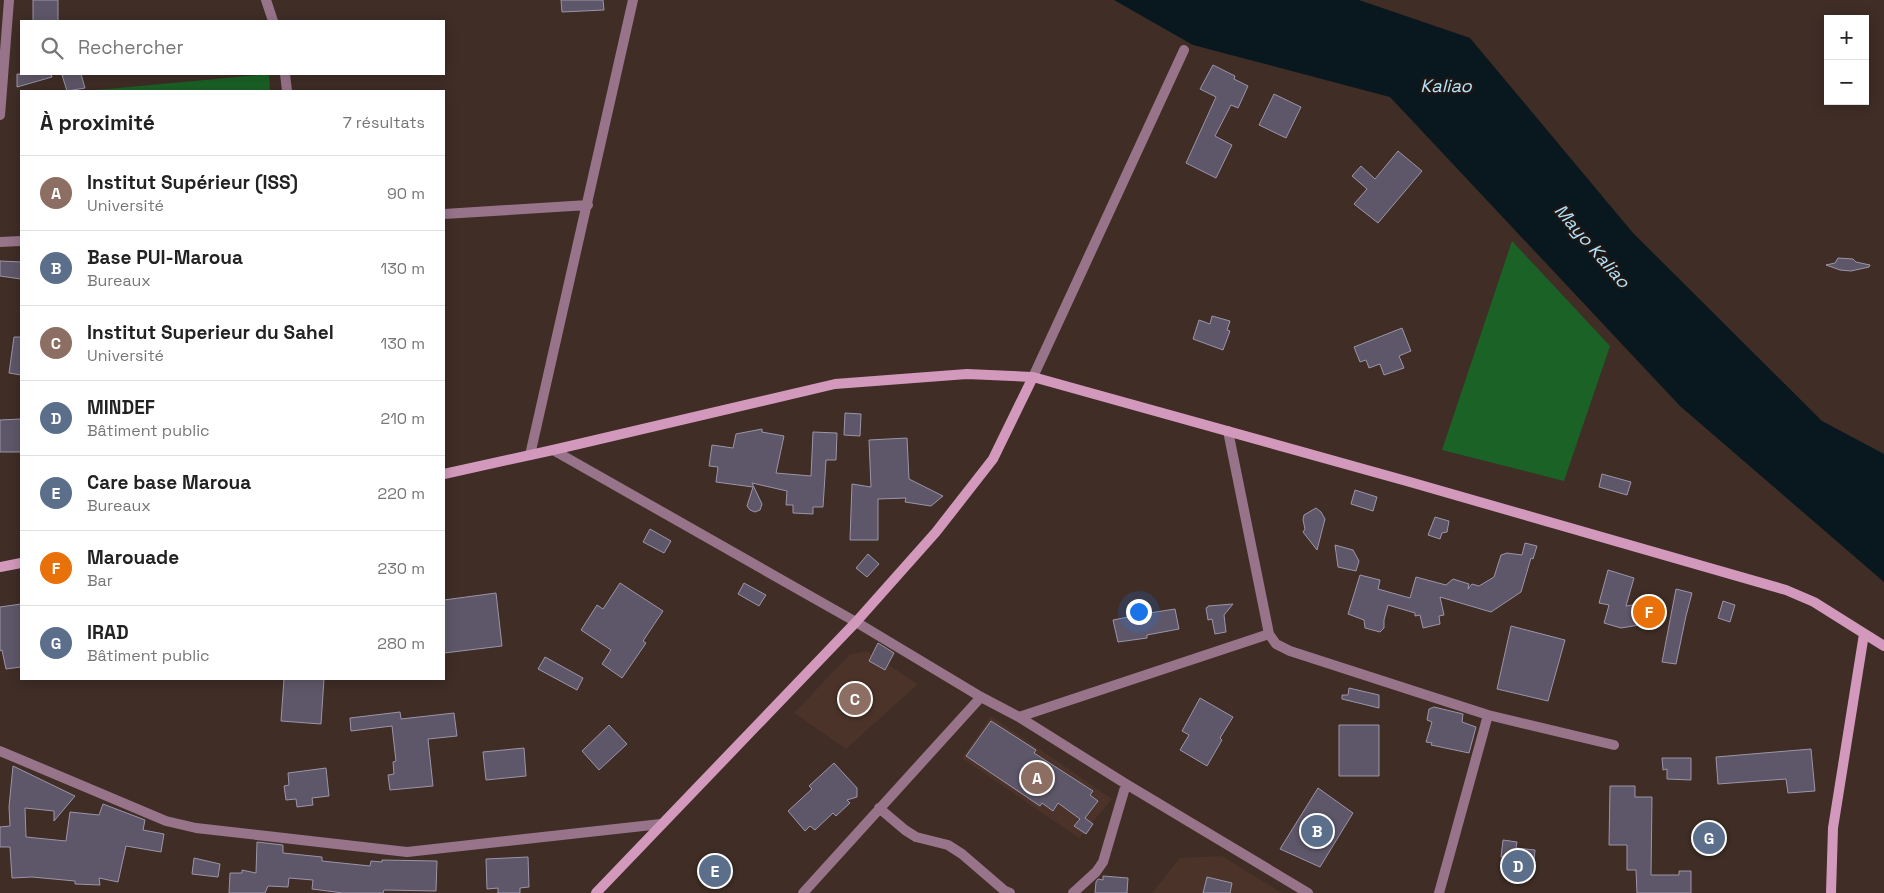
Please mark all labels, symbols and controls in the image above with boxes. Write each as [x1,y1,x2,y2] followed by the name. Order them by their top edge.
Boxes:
[1824,15,1869,105] map controls
[1824,15,1869,60] button: +
[20,20,445,75] search box
[38,34,66,62] icon: search
[78,35,184,60] text: Rechercher
[1824,60,1869,105] button: −
[1420,74,1473,97] water label: Kaliao
[40,109,155,136] text: À proximité
[343,112,425,133] text: 7 résultats
[87,170,298,195] text: Institut Supérieur (ISS)
[51,183,61,204] text: A
[387,183,425,204] text: 90 m
[87,195,164,216] text: Université
[1550,199,1636,293] water label: Mayo Kaliao
[87,245,243,270] text: Base PUI-Maroua
[51,258,61,279] text: B
[381,258,425,279] text: 130 m
[87,270,151,291] text: Bureaux
[87,320,334,345] text: Institut Superieur du Sahel
[51,333,61,354] text: C
[381,333,425,354] text: 130 m
[87,345,164,366] text: Université
[87,395,155,420] text: MINDEF
[51,408,61,429] text: D
[381,408,425,429] text: 210 m
[87,420,210,441] text: Bâtiment public
[87,470,251,495] text: Care base Maroua
[52,483,60,504] text: E
[378,483,425,504] text: 220 m
[87,495,151,516] text: Bureaux
[87,545,179,570] text: Marouade
[52,558,60,579] text: F
[378,558,425,579] text: 230 m
[87,570,113,591] text: Bar
[1633,593,1665,631] pin: F
[1126,599,1152,625] your location
[87,620,129,645] text: IRAD
[51,633,61,654] text: G
[377,633,425,654] text: 280 m
[87,645,210,666] text: Bâtiment public
[839,680,871,718] pin: C
[1021,759,1053,797] pin: A
[1301,812,1333,850] pin: B
[1693,819,1725,857] pin: G
[1502,847,1534,885] pin: D
[699,852,731,890] pin: E

